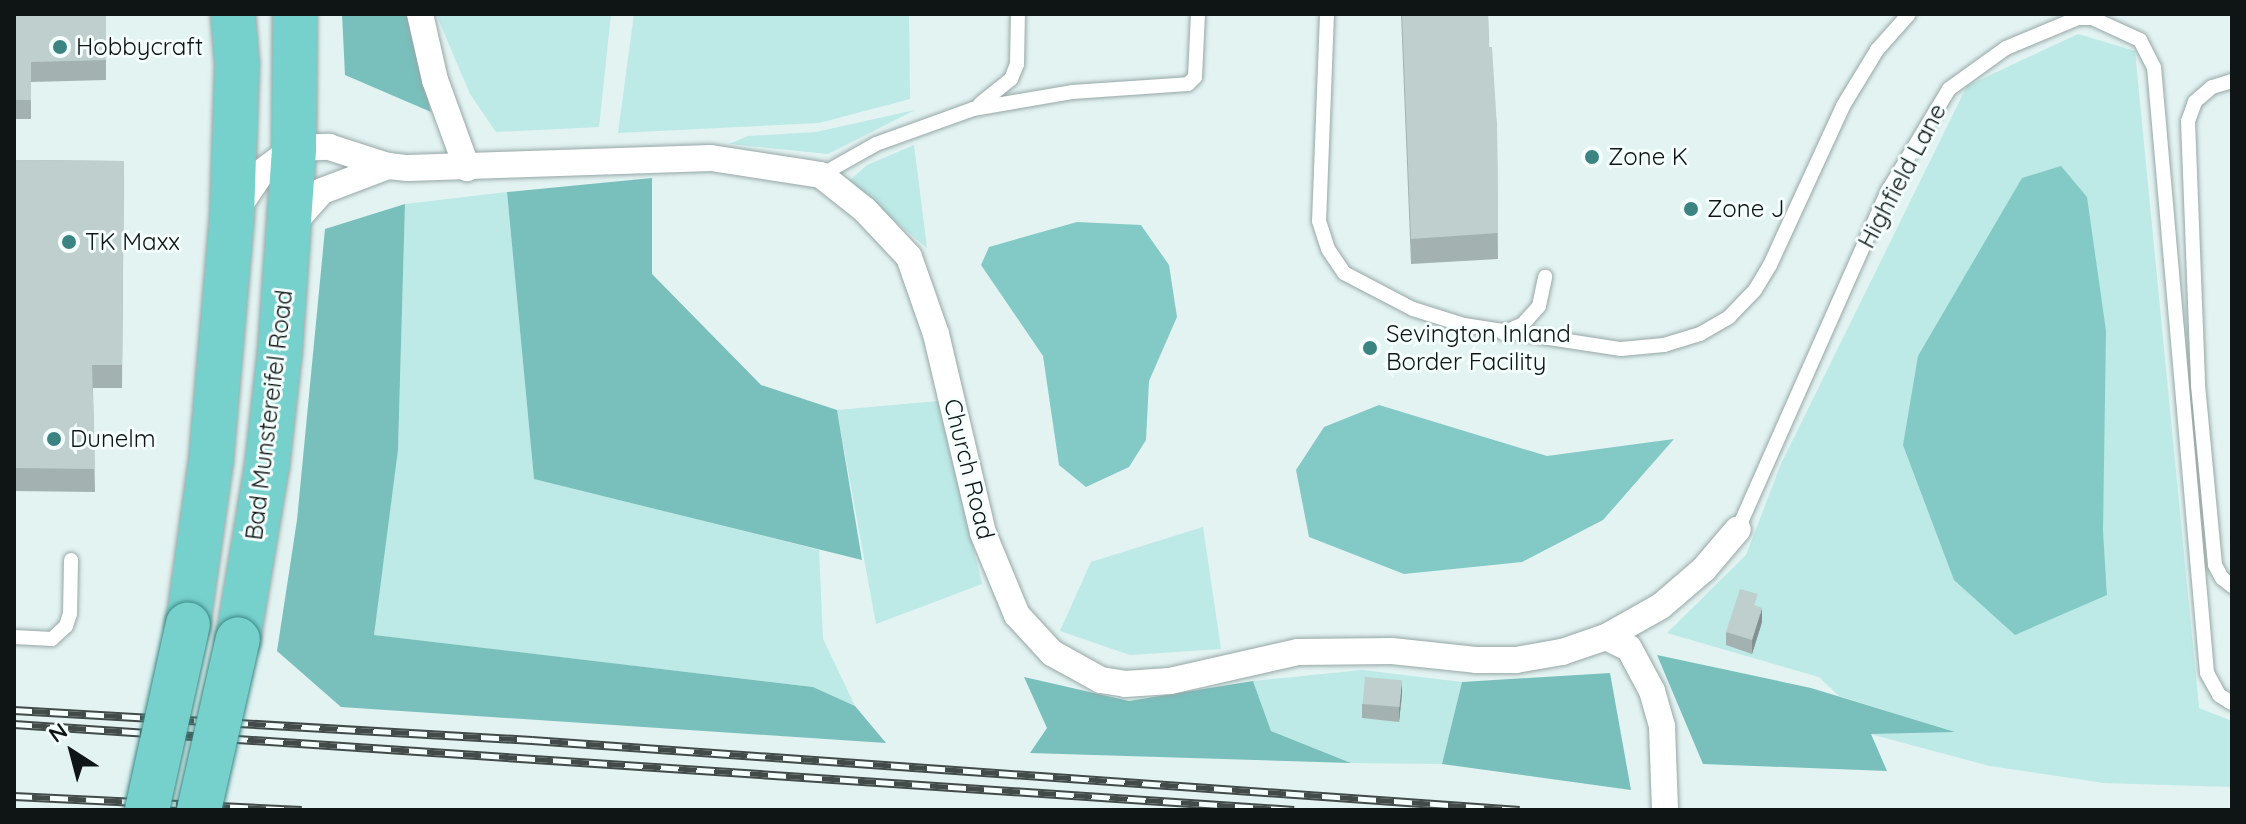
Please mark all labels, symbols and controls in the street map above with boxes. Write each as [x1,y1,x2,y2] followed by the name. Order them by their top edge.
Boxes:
[76,33,203,61] place label: Hobbycraft
[51,38,69,56] marker: Hobbycraft
[1852,99,1952,253] street label: Highfield Lane
[1608,143,1688,171] place label: Zone K
[1583,148,1601,166] marker: Zone K
[1707,195,1785,223] place label: Zone J
[1682,200,1700,218] marker: Zone J
[85,228,180,256] place label: TK Maxx
[60,233,78,251] marker: TK Maxx
[239,288,299,542] street label: Bad Munstereifel Road
[1386,320,1571,376] place label: Sevington Inland Border Facility
[1361,339,1379,357] marker: Sevington Inland Border Facility
[938,396,1000,542] street label: Church Road
[70,425,156,453] place label: Dunelm
[45,430,63,448] marker: Dunelm
[32,712,112,792] north arrow
[43,717,73,749] text: N

